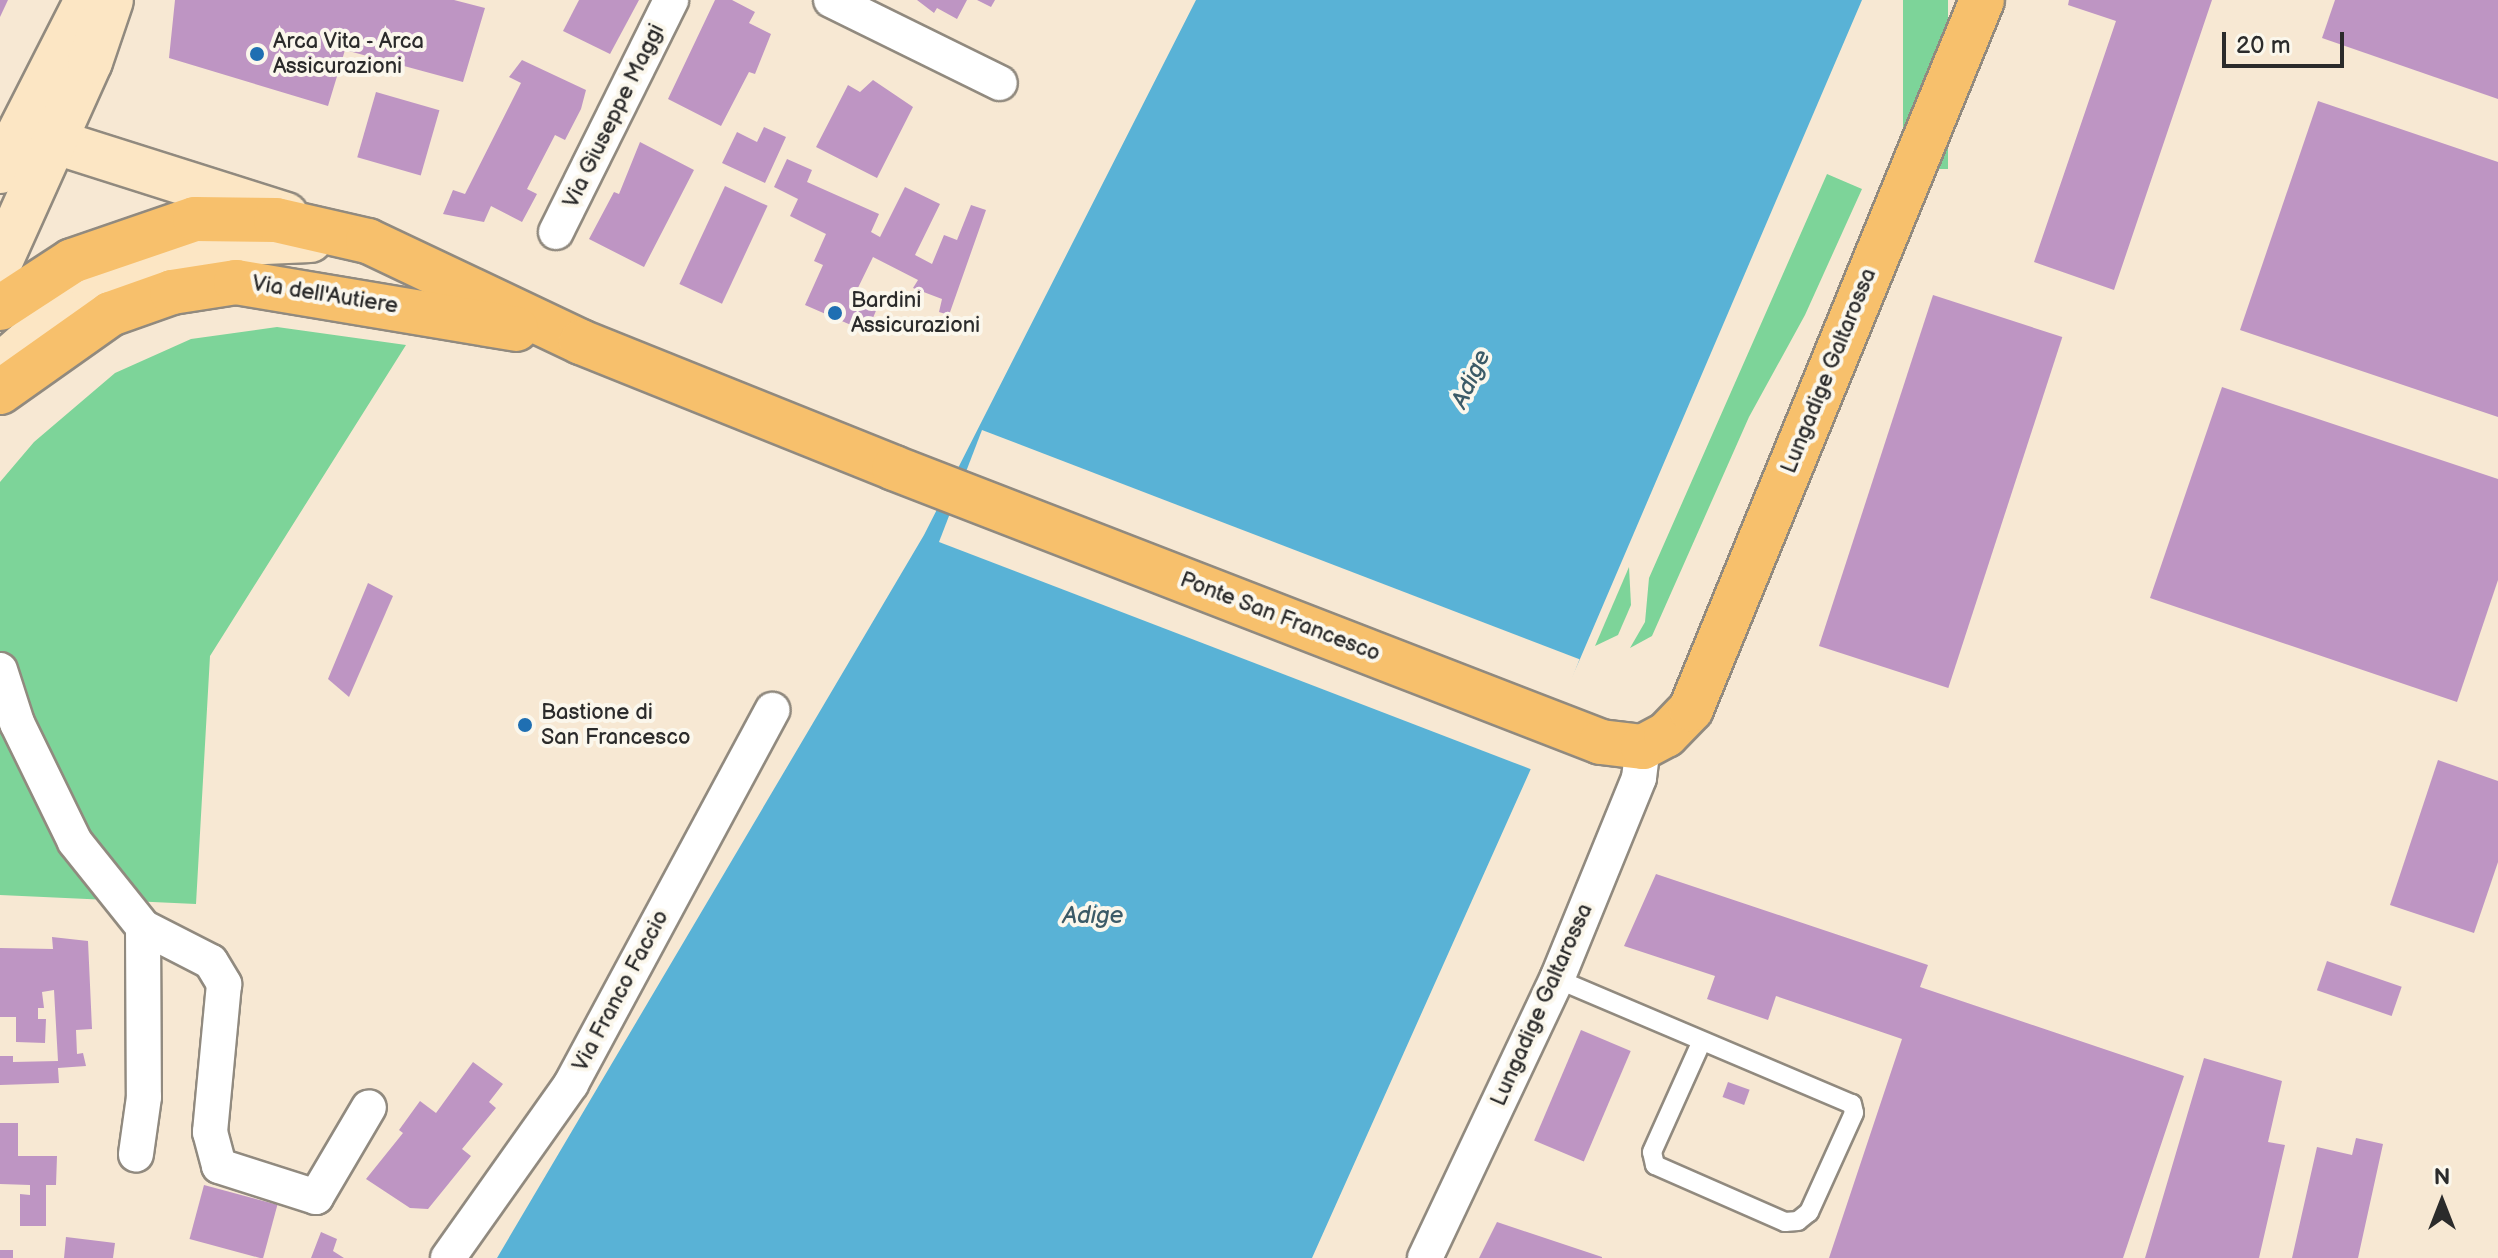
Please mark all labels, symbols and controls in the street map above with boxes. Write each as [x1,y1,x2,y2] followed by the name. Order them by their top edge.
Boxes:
[2226,16,2348,66] scale bar
[558,20,670,212] street label: Via Giuseppe Maggi
[273,28,426,80] place label: Arca Vita - Arca Assicurazioni
[2236,31,2291,60] text: 20 m
[248,45,266,63] marker: Arca Vita - Arca Assicurazioni
[1776,265,1882,477] street label: Lungadige Galtarossa
[250,270,400,320] street label: Via dell'Autiere
[851,287,980,338] place label: Bardini Assicurazioni
[826,304,844,322] marker: Bardini Assicurazioni
[1445,345,1497,413] water label: Adige
[1176,567,1384,667] street label: Ponte San Francesco
[541,699,690,750] place label: Bastione di San Francesco
[516,716,534,734] marker: Bastione di San Francesco
[1485,900,1599,1110] street label: Lungadige Galtarossa
[1062,902,1124,930] water label: Adige
[567,906,675,1076] street label: Via Franco Faccio
[2402,1162,2482,1242] north arrow
[2434,1164,2450,1191] text: N

